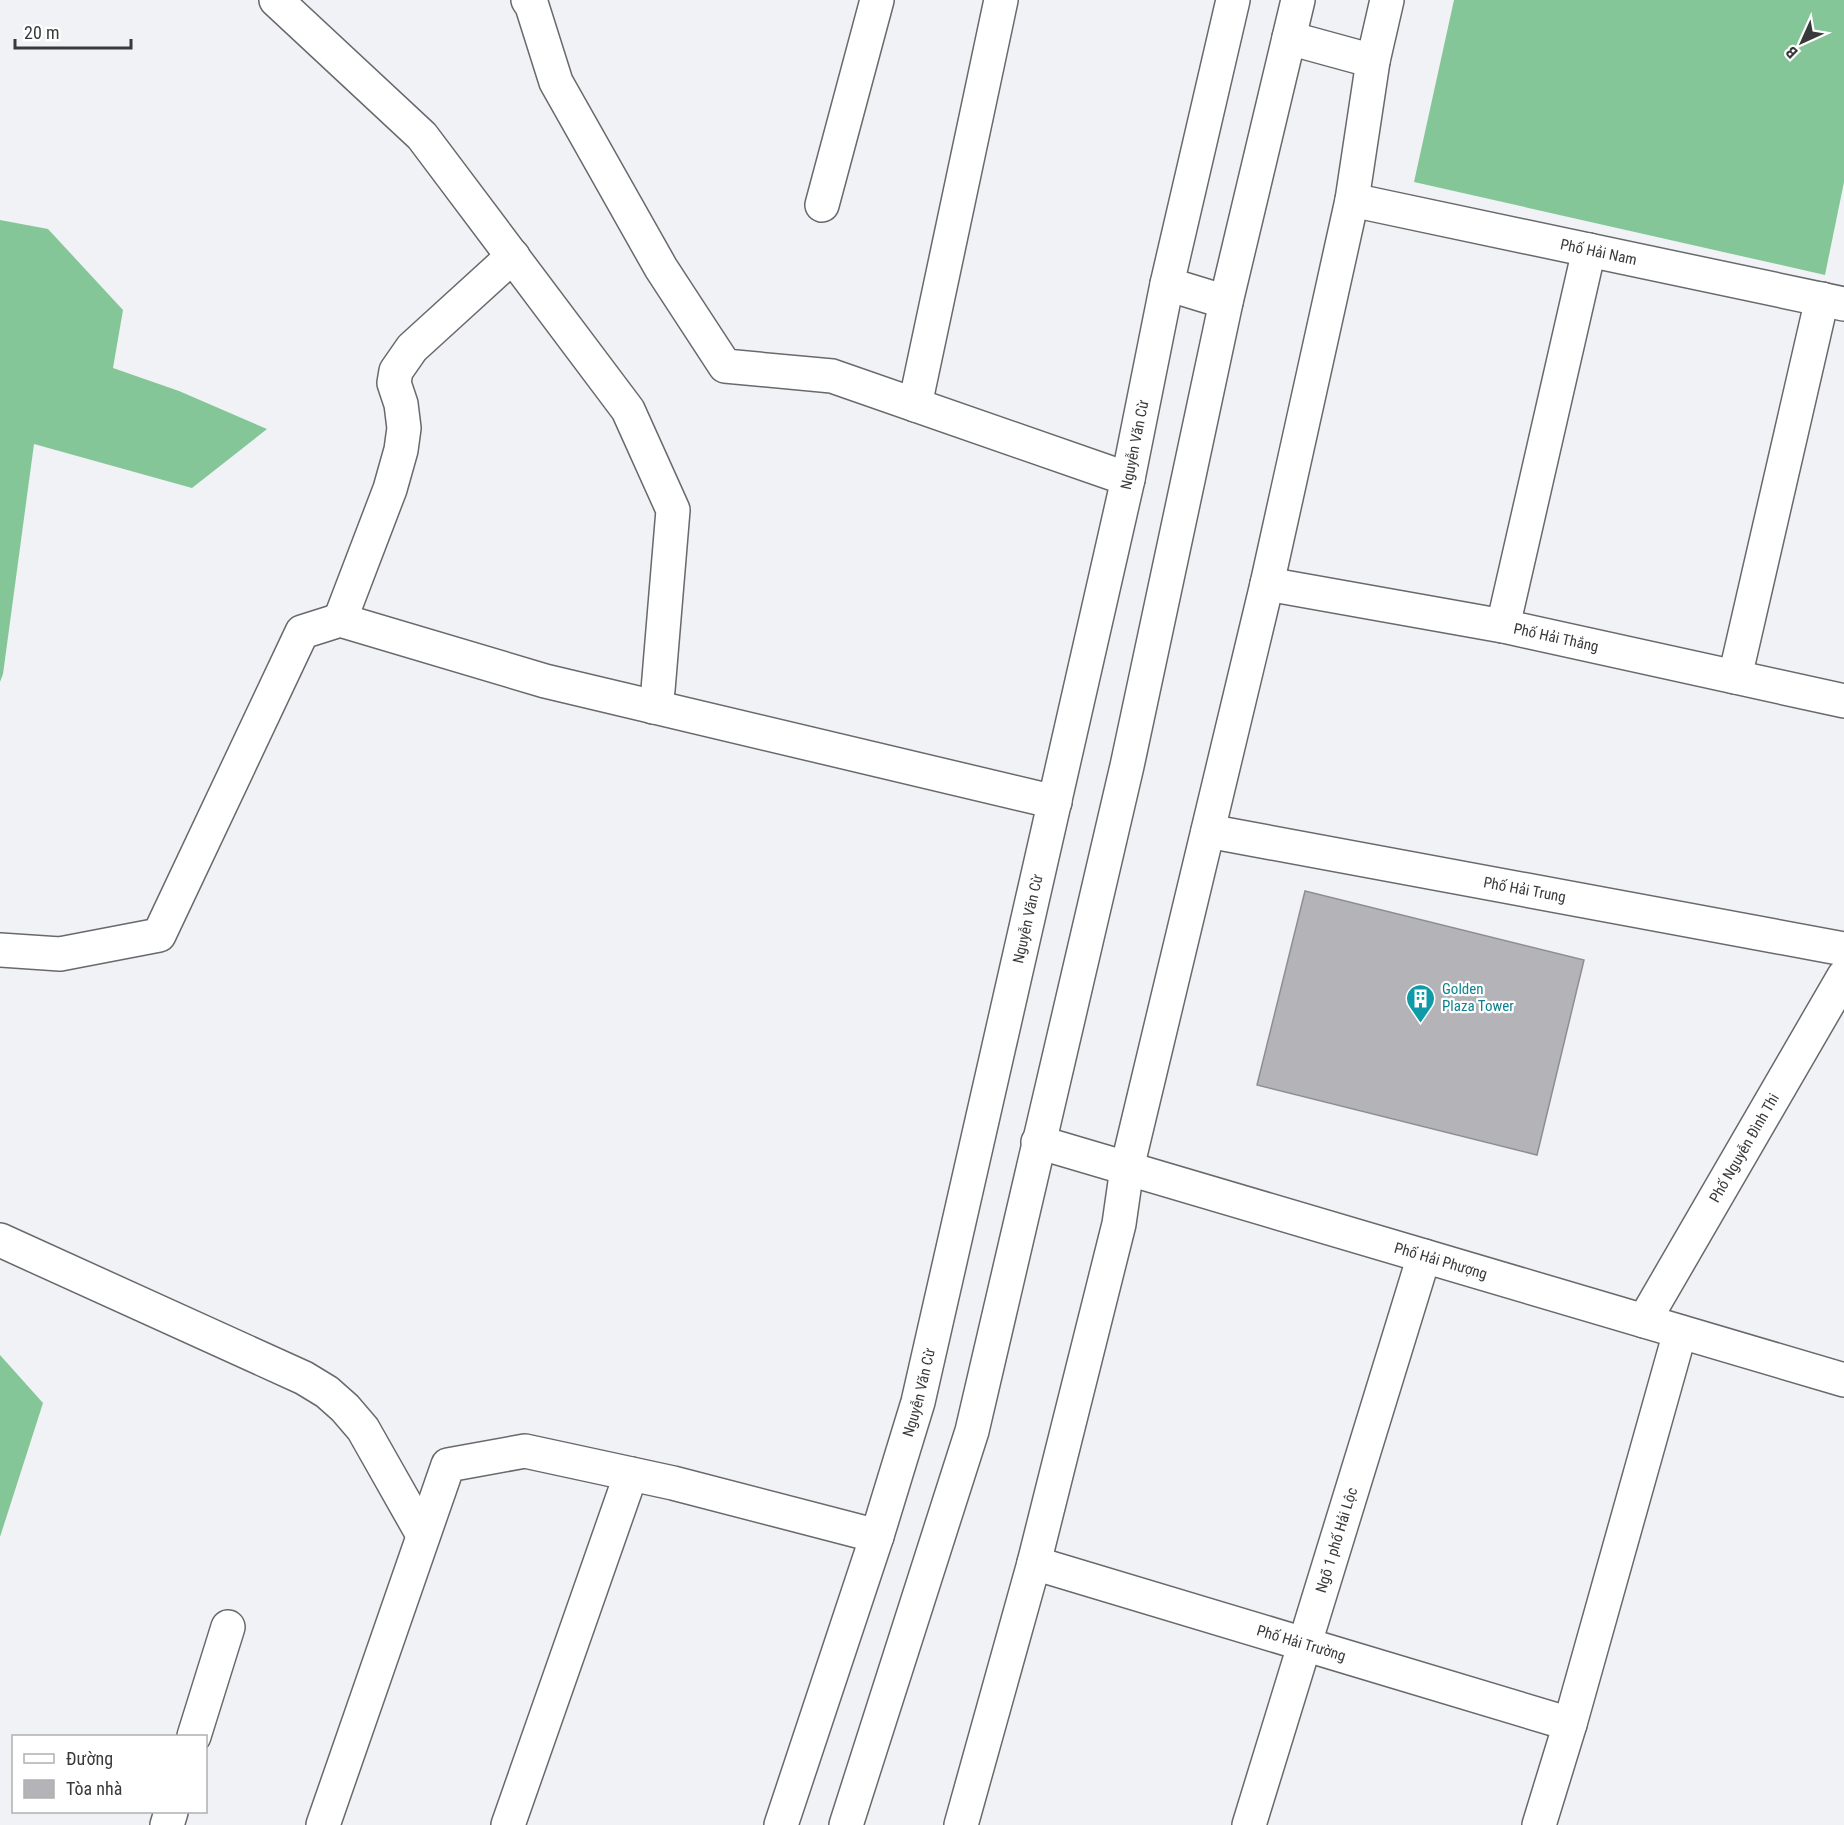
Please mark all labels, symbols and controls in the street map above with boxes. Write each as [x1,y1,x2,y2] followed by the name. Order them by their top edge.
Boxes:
[15,12,130,50] scale bar
[1772,12,1832,72] north arrow
[24,22,59,43] text: 20 m
[1782,42,1802,62] text: B
[1559,235,1638,269] street label: Phố Hải Nam
[1117,398,1153,491] street label: Nguyễn Văn Cừ
[1512,620,1600,656] street label: Phố Hải Thắng
[1009,872,1047,965] street label: Nguyễn Văn Cừ
[1482,873,1567,906] street label: Phố Hải Trung
[1442,980,1514,1015] place label: Golden Plaza Tower
[1405,982,1437,1024] building icon: Golden Plaza Tower
[1706,1090,1783,1206] street label: Phố Nguyễn Đình Thi
[1392,1239,1489,1283] street label: Phố Hải Phượng
[899,1346,939,1439] street label: Nguyễn Văn Cừ
[1312,1485,1361,1595] street label: Ngõ 1 phố Hải Lộc
[1255,1621,1348,1665] street label: Phố Hải Trường
[12,1735,207,1813] legend
[66,1748,113,1769] text: Đường
[66,1778,122,1799] text: Tòa nhà

